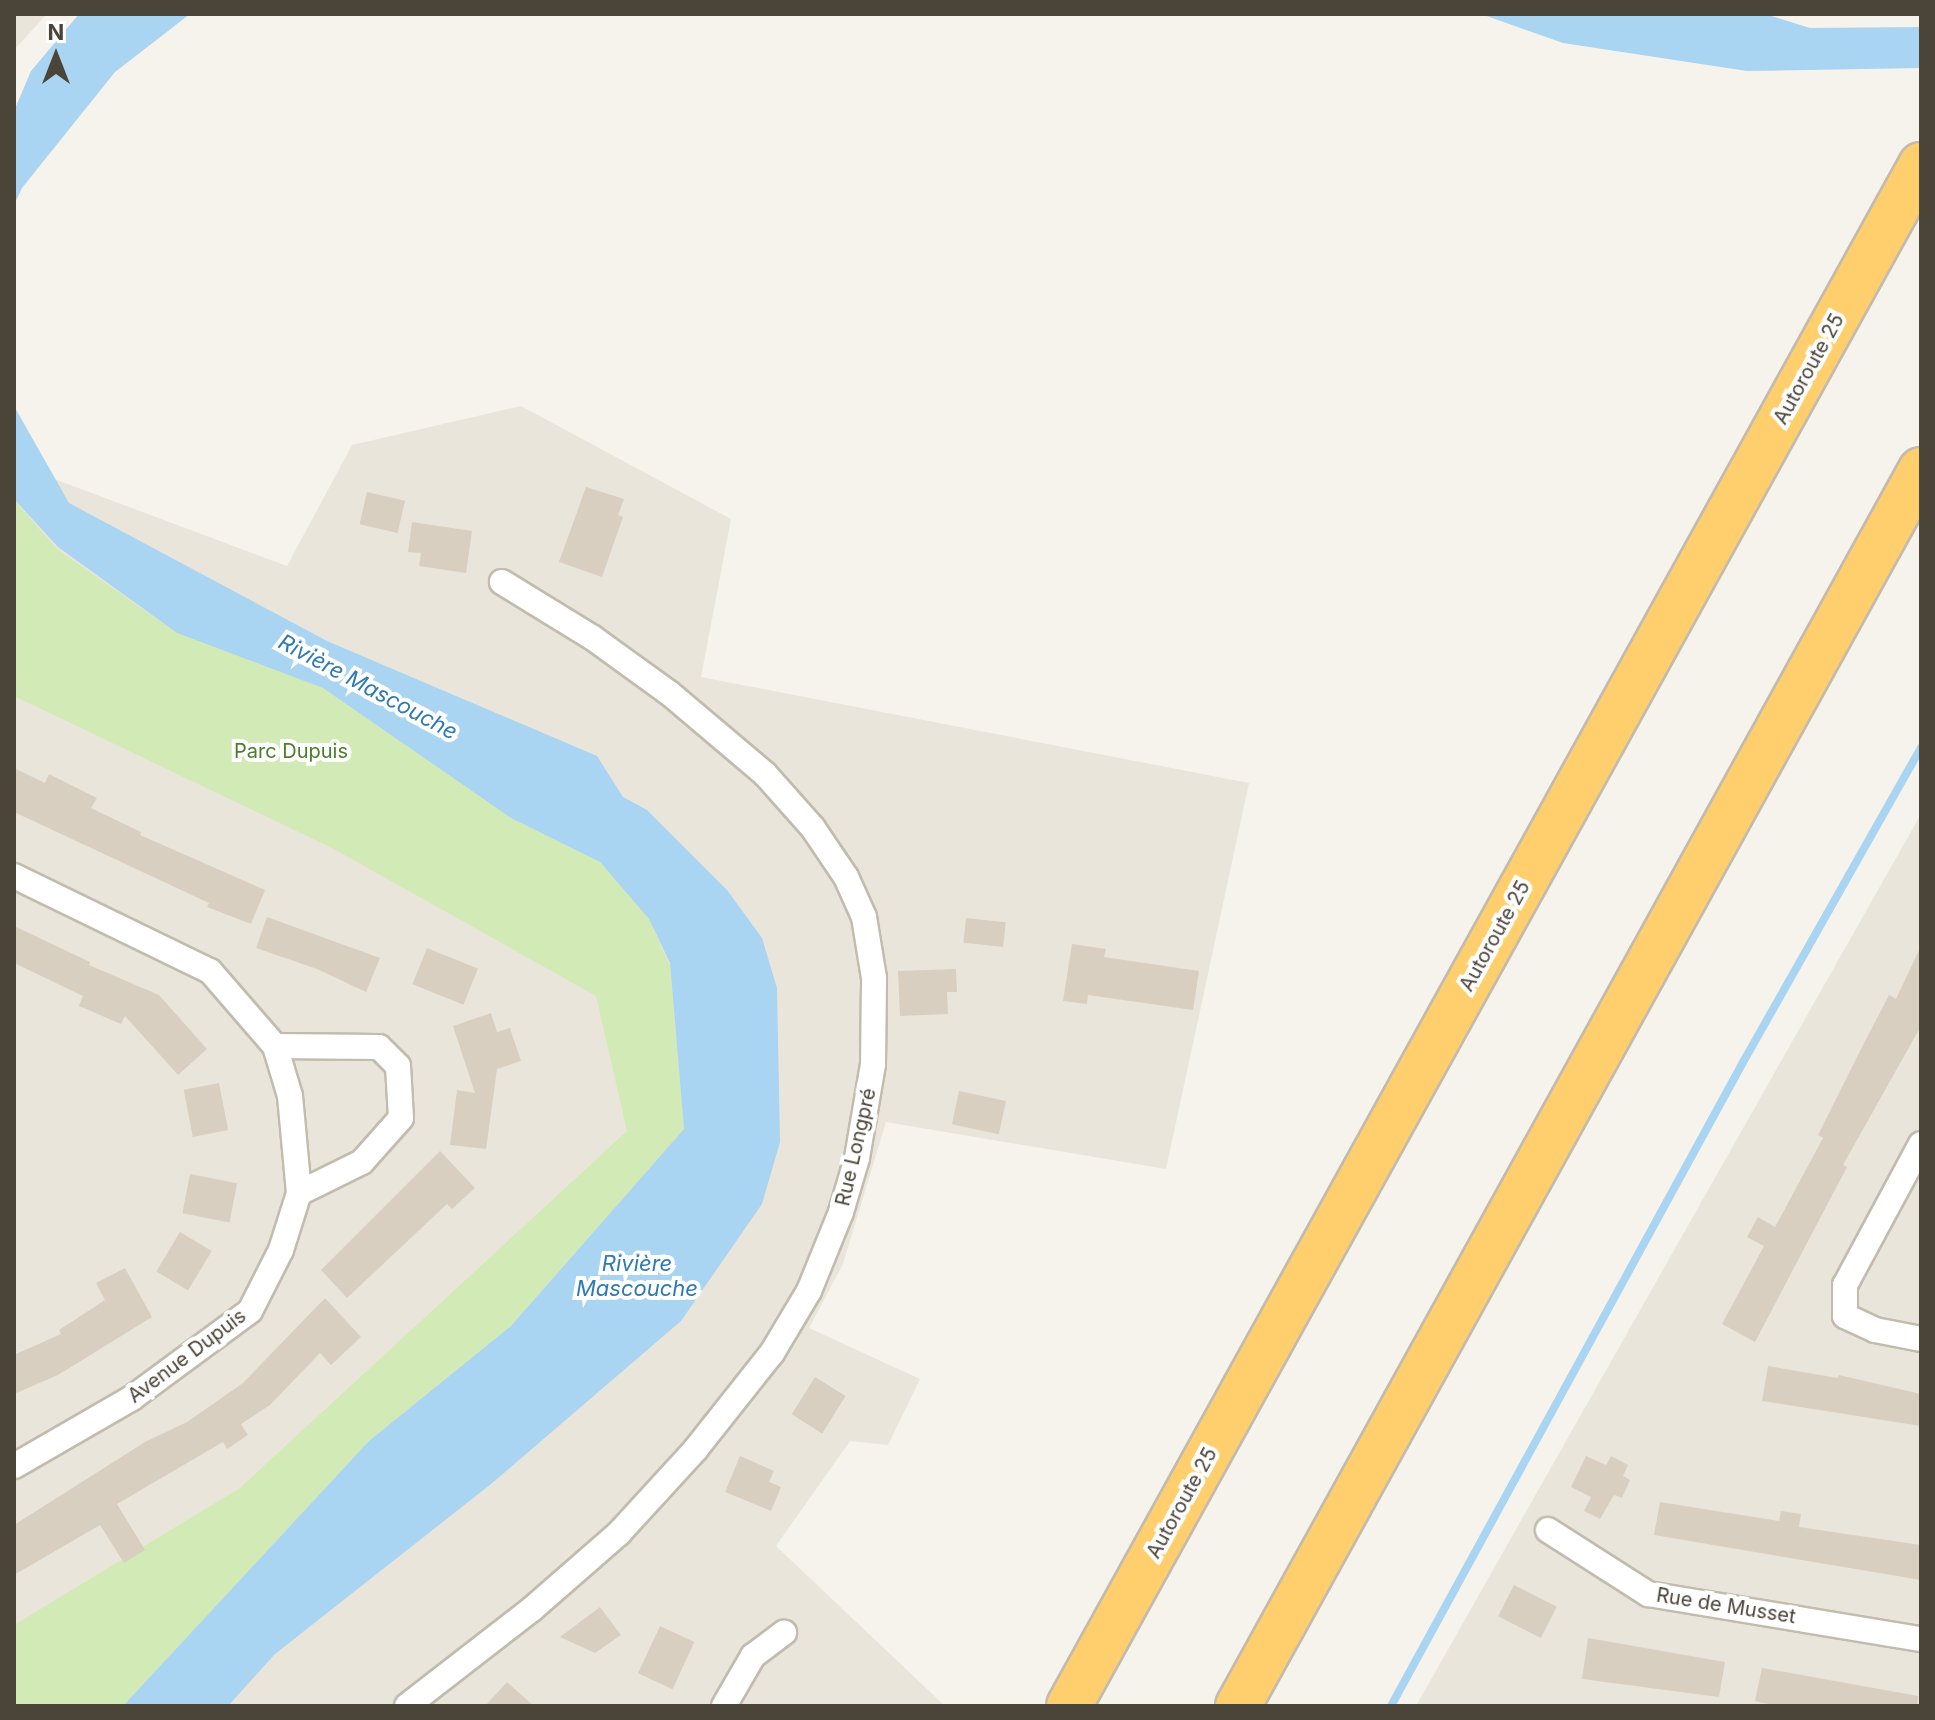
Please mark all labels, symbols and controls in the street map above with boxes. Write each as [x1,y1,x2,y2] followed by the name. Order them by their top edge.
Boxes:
[16,16,96,96] north arrow
[48,19,64,45] text: N
[1769,309,1849,429] street label: Autoroute 25
[274,629,462,745] water label: Rivière Mascouche
[234,739,348,763] park label: Parc Dupuis
[1455,876,1535,996] street label: Autoroute 25
[831,1086,881,1208] street label: Rue Longpré
[576,1250,698,1302] water label: Rivière Mascouche
[123,1304,251,1408] street label: Avenue Dupuis
[1142,1443,1222,1563] street label: Autoroute 25
[1655,1583,1797,1629] street label: Rue de Musset

